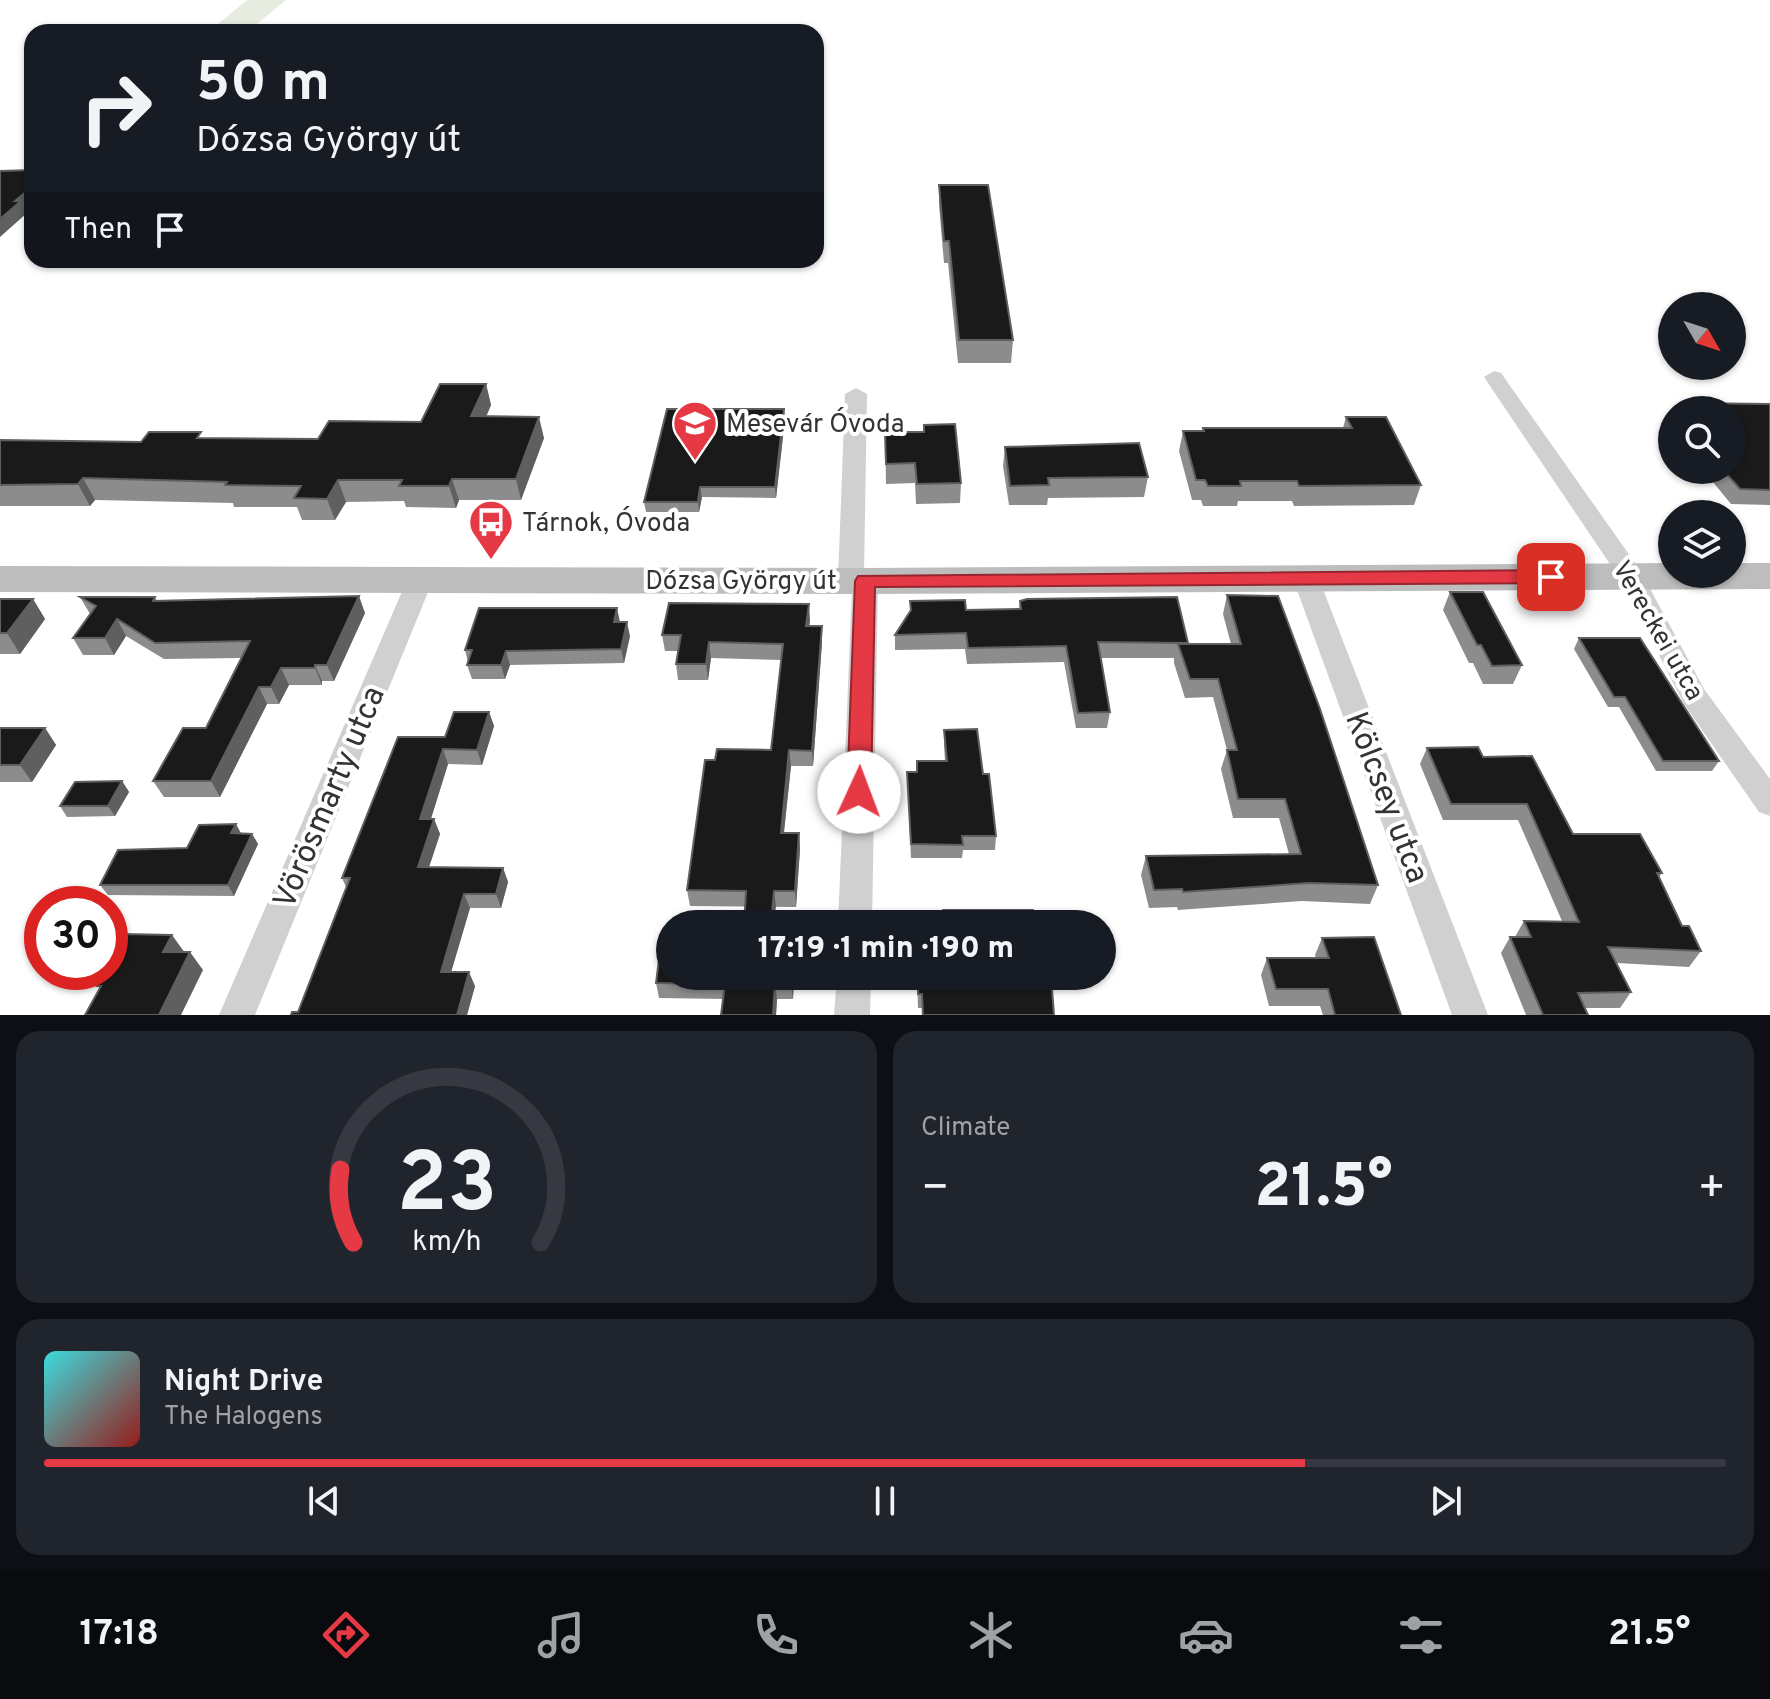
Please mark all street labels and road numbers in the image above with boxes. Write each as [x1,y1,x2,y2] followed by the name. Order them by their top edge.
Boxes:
[1604,555,1710,707] street label: Vereckei utca
[645,566,837,599] street label: Dózsa György út
[266,681,396,916] street label: Vörösmarty utca
[1334,707,1436,889] street label: Kölcsey utca

